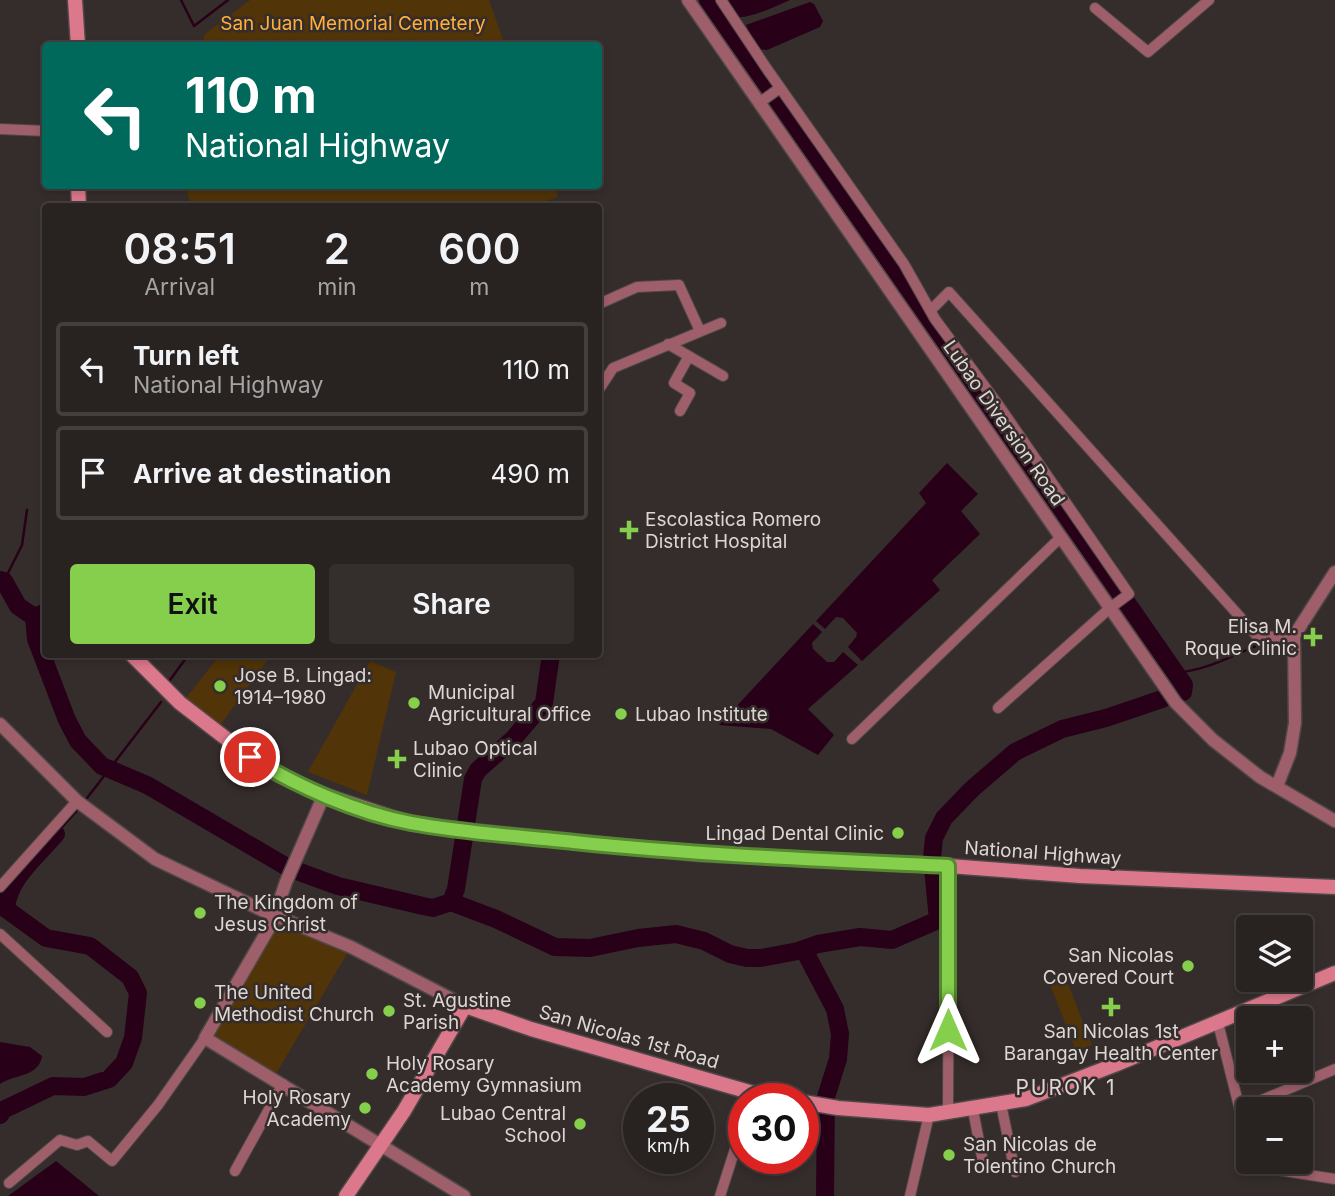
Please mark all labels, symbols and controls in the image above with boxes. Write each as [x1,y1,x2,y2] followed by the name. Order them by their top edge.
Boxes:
[220,12,486,35] park label: San Juan Memorial Cemetery
[185,66,317,125] text: 110 m
[70,70,161,161] icon: left
[185,126,450,165] text: National Highway
[124,223,236,274] text: 08:51
[324,223,350,274] text: 2
[438,223,520,274] text: 600
[144,273,215,301] text: Arrival
[317,273,357,301] text: min
[469,273,489,301] text: m
[938,336,1070,510] street label: Lubao Diversion Road
[133,340,239,371] text: Turn left
[74,350,112,388] icon: left
[502,354,570,385] text: 110 m
[133,371,323,399] text: National Highway
[74,454,112,492] icon: arrive
[133,458,392,489] text: Arrive at destination
[491,458,570,489] text: 490 m
[645,508,821,553] place label: Escolastica Romero District Hospital
[619,520,639,540] marker: Escolastica Romero District Hospital
[70,564,315,644] button: Exit
[329,564,574,644] button: Share
[1185,615,1297,660] place label: Elisa M. Roque Clinic
[1303,627,1323,647] marker: Elisa M. Roque Clinic
[234,664,372,709] place label: Jose B. Lingad: 1914–1980
[212,678,228,694] marker: Jose B. Lingad: 1914–1980
[428,681,591,726] place label: Municipal Agricultural Office
[406,695,422,711] marker: Municipal Agricultural Office
[635,703,768,726] place label: Lubao Institute
[613,706,629,722] marker: Lubao Institute
[220,727,280,787] pin
[413,737,538,782] place label: Lubao Optical Clinic
[231,738,269,776] icon: arrive
[387,749,407,769] marker: Lubao Optical Clinic
[705,822,884,845] place label: Lingad Dental Clinic
[890,825,906,841] marker: Lingad Dental Clinic
[964,836,1123,870] street label: National Highway
[214,891,358,936] place label: The Kingdom of Jesus Christ
[192,905,208,921] marker: The Kingdom of Jesus Christ
[1236,915,1313,1174] map controls
[1236,915,1313,992] button: layers
[1043,944,1174,989] place label: San Nicolas Covered Court
[1180,958,1196,974] marker: San Nicolas Covered Court
[214,981,374,1026] place label: The United Methodist Church
[403,989,511,1034] place label: St. Agustine Parish
[911,993,985,1067] position arrow
[192,995,208,1011] marker: The United Methodist Church
[1101,997,1121,1017] marker: San Nicolas 1st Barangay Health Center
[536,1000,722,1074] street label: San Nicolas 1st Road
[381,1003,397,1019] marker: St. Agustine Parish
[1236,1006,1313,1083] button: +
[1004,1020,1218,1065] place label: San Nicolas 1st Barangay Health Center
[386,1052,582,1097] place label: Holy Rosary Academy Gymnasium
[364,1066,380,1082] marker: Holy Rosary Academy Gymnasium
[1015,1075,1117,1100] district label: PUROK 1
[728,1083,819,1174] speed limit sign: 30
[243,1086,351,1131] place label: Holy Rosary Academy
[1236,1097,1313,1174] button: −
[646,1098,691,1140] text: 25
[357,1100,373,1116] marker: Holy Rosary Academy
[440,1102,566,1147] place label: Lubao Central School
[572,1116,588,1132] marker: Lubao Central School
[963,1133,1116,1178] place label: San Nicolas de Tolentino Church
[647,1135,690,1156] text: km/h
[941,1147,957,1163] marker: San Nicolas de Tolentino Church

